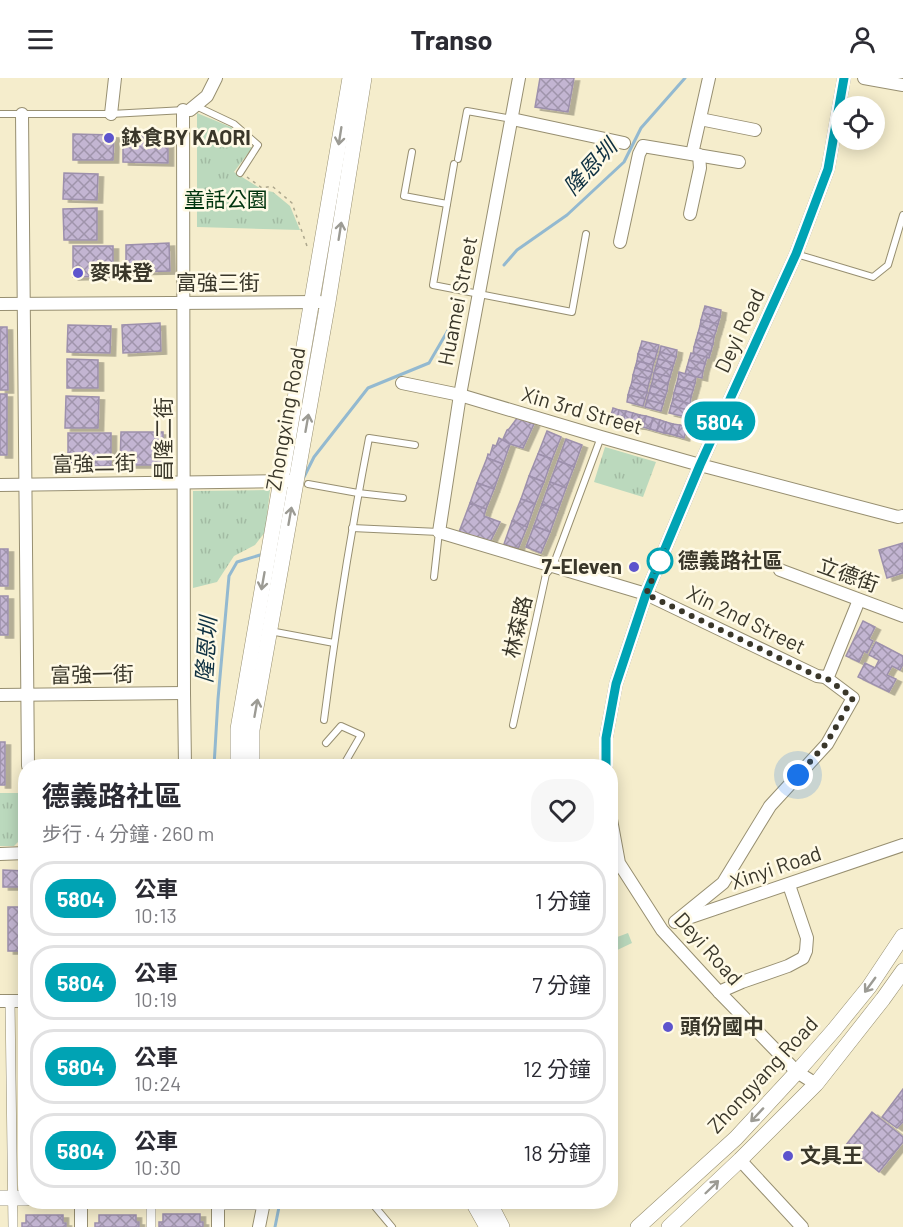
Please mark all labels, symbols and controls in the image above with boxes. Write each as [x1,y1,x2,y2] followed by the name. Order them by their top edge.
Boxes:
[24,23,57,56] icon: menu
[410,23,493,55] text: Transo
[846,23,879,56] icon: person
[831,96,885,150] map controls
[831,96,885,150] button: locate
[121,124,251,149] place label: 鉢食BY KAORI
[334,125,345,145] one-way arrow
[102,131,116,145] marker: 鉢食BY KAORI
[557,131,623,199] water label: 隆恩圳
[184,186,268,211] park label: 童話公園
[334,221,345,241] one-way arrow
[432,234,481,367] street label: Huamei Street
[90,259,153,284] place label: 麥味登
[71,266,85,280] marker: 麥味登
[176,269,260,294] street label: 富強三街
[708,284,769,376] street label: Deyi Road
[260,345,309,492] street label: Zhongxing Road
[519,380,646,439] street label: Xin 3rd Street
[150,397,175,481] street label: 昌隆二街
[678,402,762,440] line badge: 5804
[696,409,744,434] text: 5804
[301,413,312,433] one-way arrow
[52,449,136,476] street label: 富強二街
[285,507,296,527] one-way arrow
[678,547,783,572] place label: 德義路社區
[647,548,673,574] marker: 德義路社區
[815,551,882,596] street label: 立德街
[542,553,622,578] place label: 7-Eleven
[627,560,641,574] marker: 7-Eleven
[257,570,268,590] one-way arrow
[683,579,810,658] street label: Xin 2nd Street
[497,593,536,660] street label: 林森路
[190,613,220,684] water label: 隆恩圳
[50,660,134,687] street label: 富強一街
[250,699,261,719] one-way arrow
[783,760,813,790] your location
[42,778,182,812] text: 德義路社區
[531,779,594,842] button: heart
[42,821,214,845] text: 步行 · 4 分鐘 · 260 m
[727,839,824,894] street label: Xinyi Road
[134,875,178,901] text: 公車
[57,886,104,911] text: 5804
[535,887,591,913] text: 1 分鐘
[134,903,177,927] text: 10:13
[670,906,748,990] street label: Deyi Road
[134,959,178,985] text: 公車
[57,970,104,995] text: 5804
[532,971,591,997] text: 7 分鐘
[864,976,876,992] one-way arrow
[134,987,177,1011] text: 10:19
[702,1011,822,1137] street label: Zhongyang Road
[680,1013,764,1038] place label: 頭份國中
[661,1020,675,1034] marker: 頭份國中
[134,1043,178,1069] text: 公車
[57,1054,104,1079] text: 5804
[523,1055,591,1081] text: 12 分鐘
[134,1071,181,1095] text: 10:24
[751,1107,765,1122] one-way arrow
[134,1127,178,1153] text: 公車
[57,1138,104,1163] text: 5804
[523,1139,591,1165] text: 18 分鐘
[800,1142,863,1167] place label: 文具王
[781,1149,795,1163] marker: 文具王
[134,1155,181,1179] text: 10:30
[705,1180,720,1194] one-way arrow

